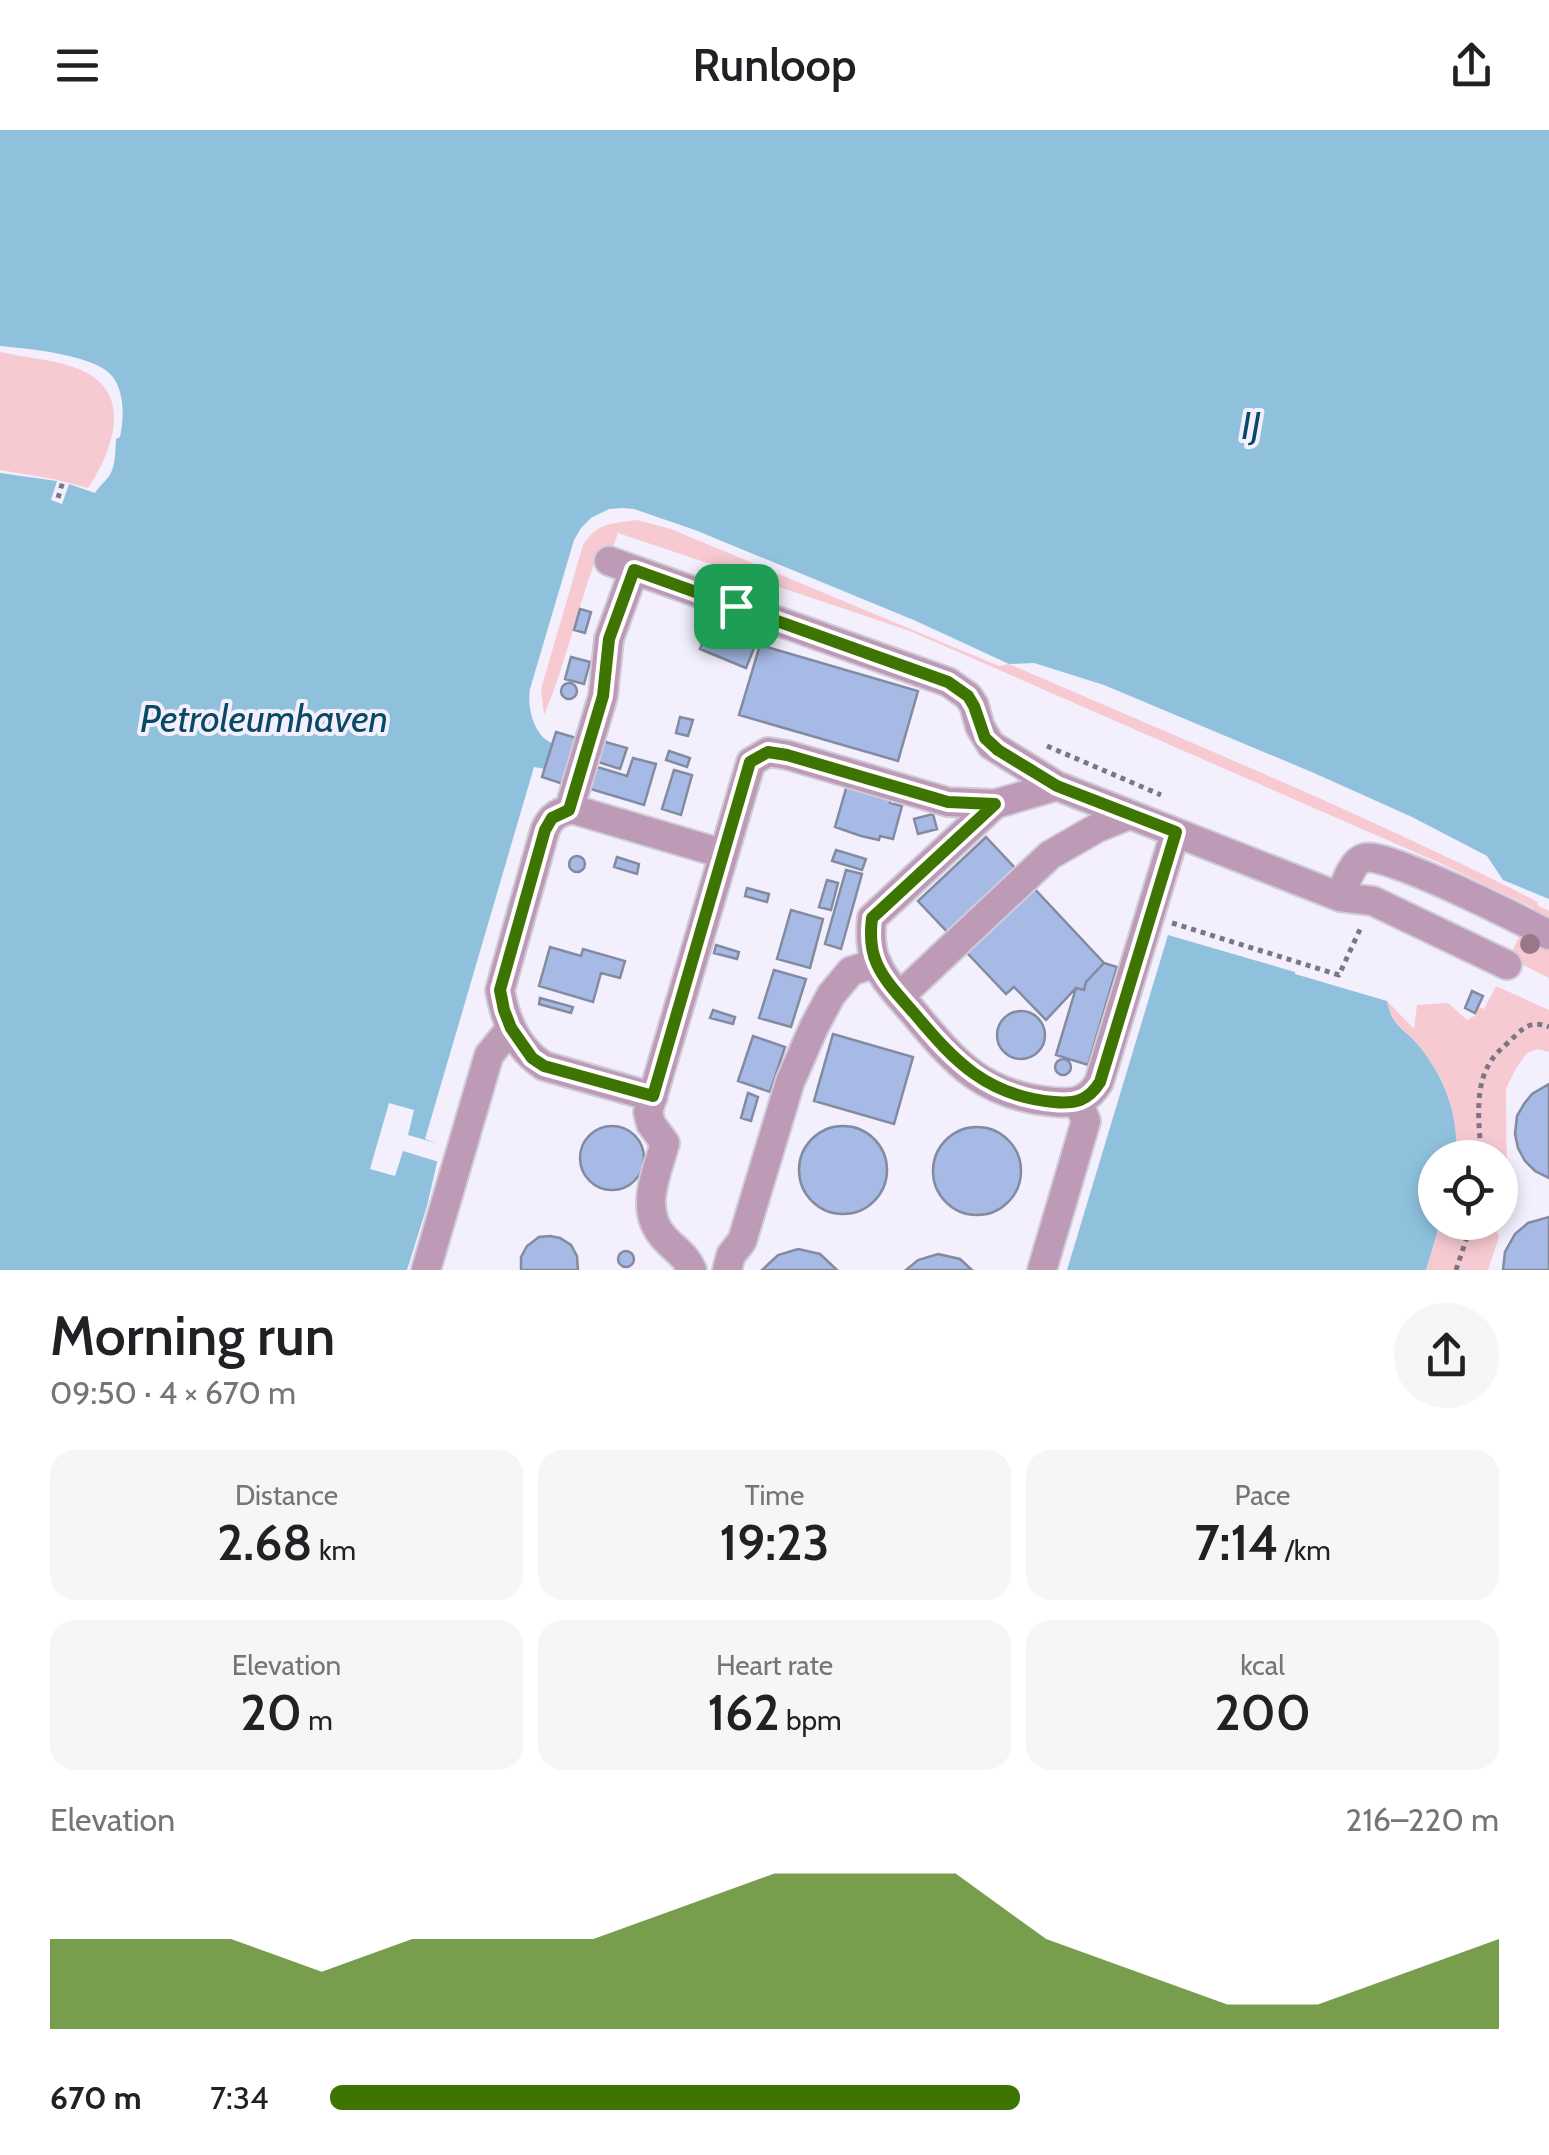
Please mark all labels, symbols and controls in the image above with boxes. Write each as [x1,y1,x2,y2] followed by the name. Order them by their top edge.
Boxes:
[50,38,105,93] icon: menu
[693,38,856,92] text: Runloop
[1444,38,1499,93] icon: share
[1241,402,1261,449] water label: IJ
[694,564,779,649] pin
[709,579,764,634] icon: arrive
[140,695,388,742] water label: Petroleumhaven
[1418,1140,1518,1240] map controls
[1418,1140,1518,1240] button: locate
[50,1302,335,1369] text: Morning run
[1394,1303,1499,1408] button: share
[50,1373,296,1412] text: 09:50 · 4 × 670 m
[235,1478,338,1512] text: Distance
[745,1478,804,1512] text: Time
[1235,1478,1290,1512] text: Pace
[217,1512,313,1573] text: 2.68
[719,1512,830,1573] text: 19:23
[1194,1512,1278,1573] text: 7:14
[313,1533,356,1567] text: km
[1278,1533,1331,1567] text: /km
[232,1648,341,1682] text: Elevation
[716,1648,833,1682] text: Heart rate
[1240,1648,1285,1682] text: kcal
[240,1682,302,1743] text: 20
[707,1682,780,1743] text: 162
[1214,1682,1311,1743] text: 200
[302,1703,333,1737] text: m
[780,1703,842,1737] text: bpm
[50,1800,175,1839] text: Elevation
[1346,1800,1499,1839] text: 216–220 m
[50,2078,142,2117] text: 670 m
[210,2078,269,2117] text: 7:34

